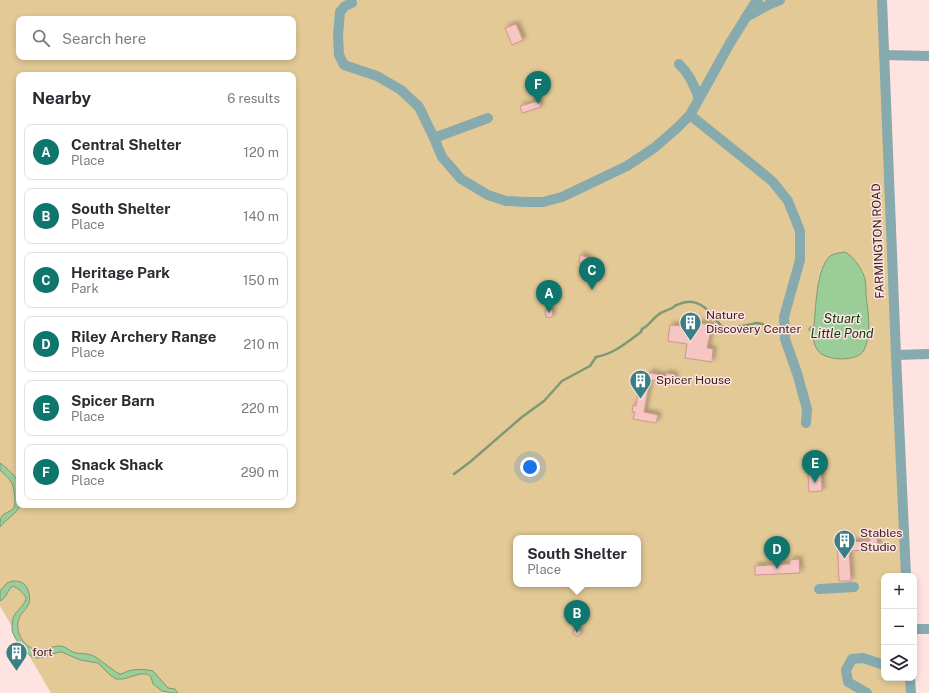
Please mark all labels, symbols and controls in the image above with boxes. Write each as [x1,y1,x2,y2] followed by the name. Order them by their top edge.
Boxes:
[16,16,296,60] search box
[30,27,52,49] icon: search
[62,30,146,47] text: Search here
[525,71,551,104] pin: F
[32,88,91,108] text: Nearby
[227,91,280,106] text: 6 results
[71,136,181,153] text: Central Shelter
[41,145,51,160] text: A
[244,145,279,160] text: 120 m
[71,153,105,168] text: Place
[869,183,887,299] street label: FARMINGTON ROAD
[71,200,170,217] text: South Shelter
[42,209,50,224] text: B
[243,209,279,224] text: 140 m
[71,217,105,232] text: Place
[579,257,605,290] pin: C
[71,264,170,281] text: Heritage Park
[41,273,51,288] text: C
[243,273,279,288] text: 150 m
[536,280,562,313] pin: A
[71,281,99,296] text: Park
[706,308,801,336] place label: Nature Discovery Center
[677,309,703,342] building icon: Nature Discovery Center
[811,311,874,341] water label: Stuart Little Pond
[71,328,216,345] text: Riley Archery Range
[41,337,51,352] text: D
[244,337,279,352] text: 210 m
[71,345,105,360] text: Place
[628,367,654,400] building icon: Spicer House
[656,373,731,387] place label: Spicer House
[71,392,155,409] text: Spicer Barn
[42,401,50,416] text: E
[241,401,279,416] text: 220 m
[71,409,105,424] text: Place
[802,450,828,483] pin: E
[71,456,164,473] text: Snack Shack
[520,457,540,477] your location
[42,465,50,480] text: F
[241,465,279,480] text: 290 m
[71,473,105,488] text: Place
[860,526,902,554] place label: Stables Studio
[831,527,857,560] building icon: Stables Studio
[513,535,641,587] popup
[764,536,790,569] pin: D
[527,545,627,562] text: South Shelter
[527,562,561,577] text: Place
[881,573,917,681] map controls
[881,573,917,609] button: +
[564,600,590,633] pin: B
[881,609,917,645] button: −
[3,639,29,672] building icon: fort
[32,645,53,659] place label: fort
[881,645,917,681] button: layers

